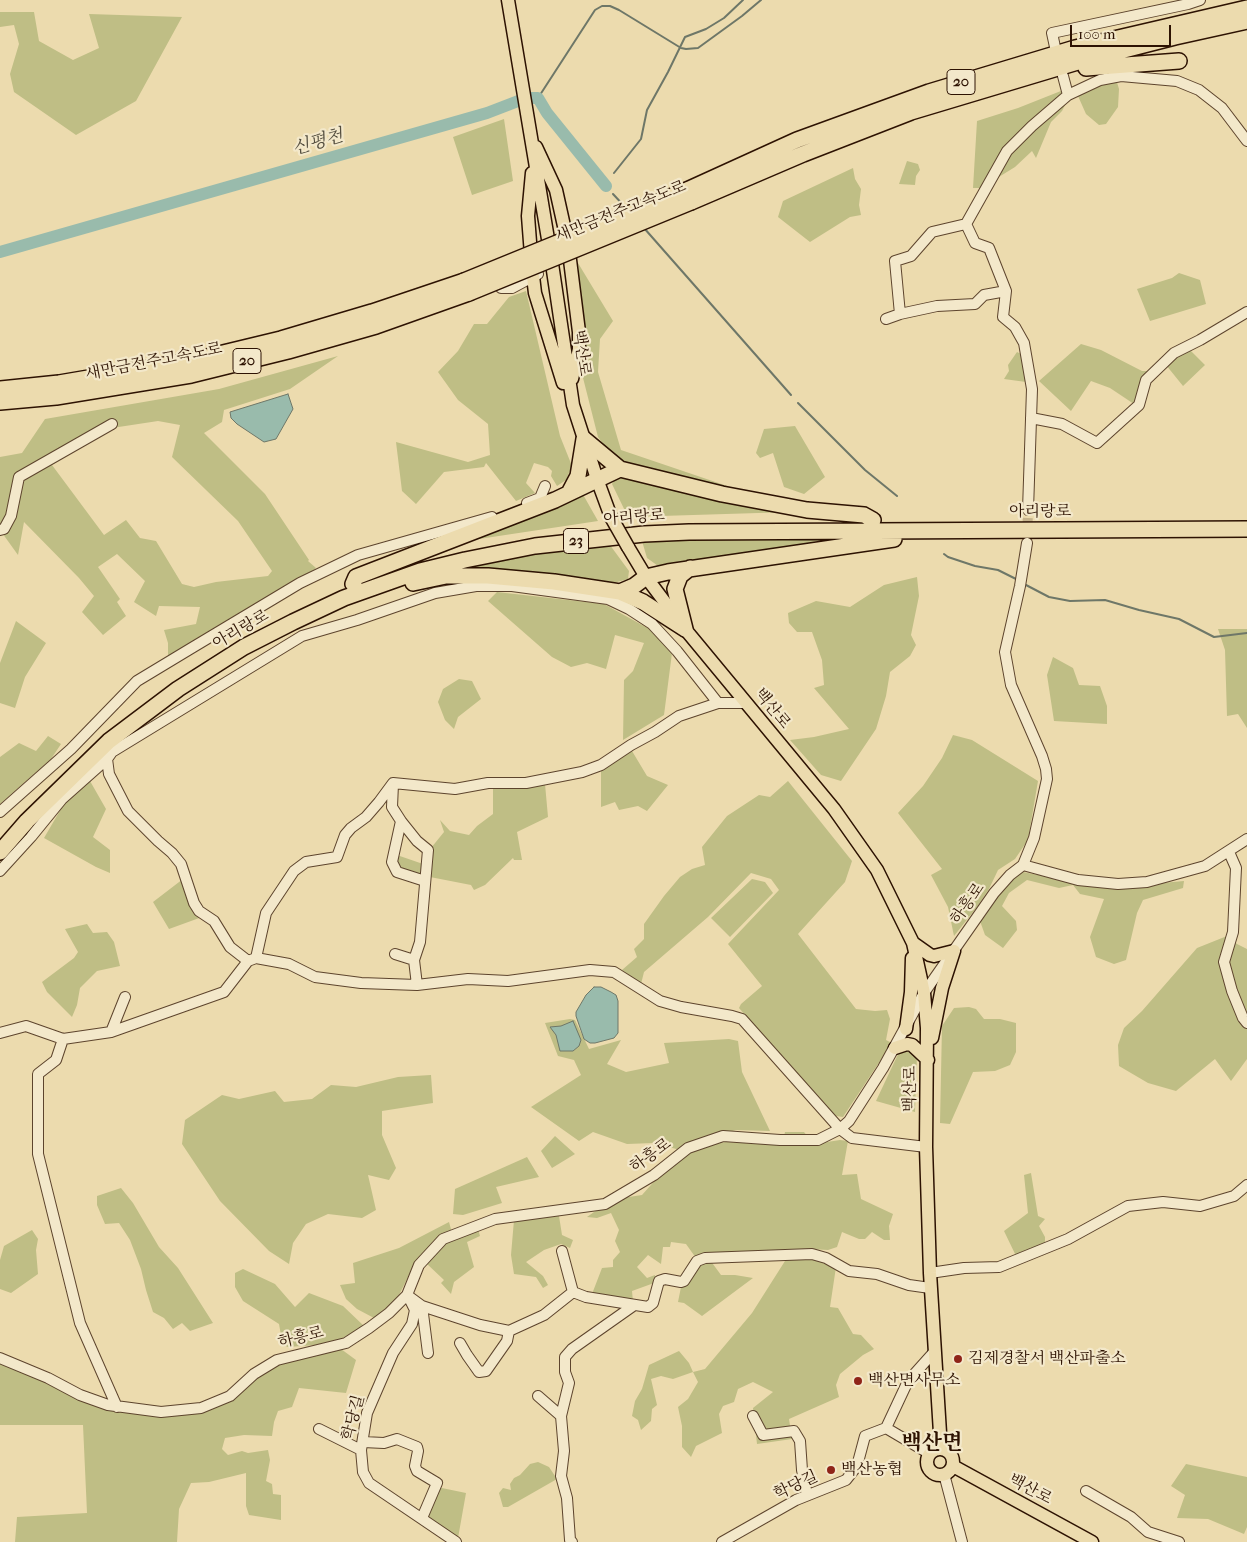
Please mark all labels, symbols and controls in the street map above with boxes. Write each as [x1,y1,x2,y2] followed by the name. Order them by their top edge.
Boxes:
[1072,15,1173,47] scale bar
[1078,25,1116,43] text: 100 m
[947,70,975,94] road number: 20
[290,125,346,161] water label: 신평천
[553,177,689,247] street label: 새만금전주고속도로
[568,329,594,377] street label: 백산로
[84,339,224,385] street label: 새만금전주고속도로
[233,348,261,374] road number: 20
[1009,502,1071,522] street label: 아리랑로
[602,506,666,530] street label: 아리랑로
[564,528,588,554] road number: 23
[209,606,273,654] street label: 아리랑로
[750,685,794,733] street label: 백산로
[947,880,989,928] street label: 하흥로
[901,1066,921,1112] street label: 백산로
[627,1135,675,1177] street label: 하흥로
[276,1323,326,1353] street label: 하흥로
[968,1349,1126,1369] place label: 김제경찰서 백산파출소
[952,1353,964,1365] marker: 김제경찰서 백산파출소
[868,1371,961,1391] place label: 백산면사무소
[852,1375,864,1387] marker: 백산면사무소
[339,1393,369,1443] street label: 학당길
[902,1431,962,1457] district label: 백산면
[841,1460,903,1480] place label: 백산농협
[825,1464,837,1476] marker: 백산농협
[771,1468,821,1504] street label: 학당길
[1005,1471,1055,1509] street label: 백산로

